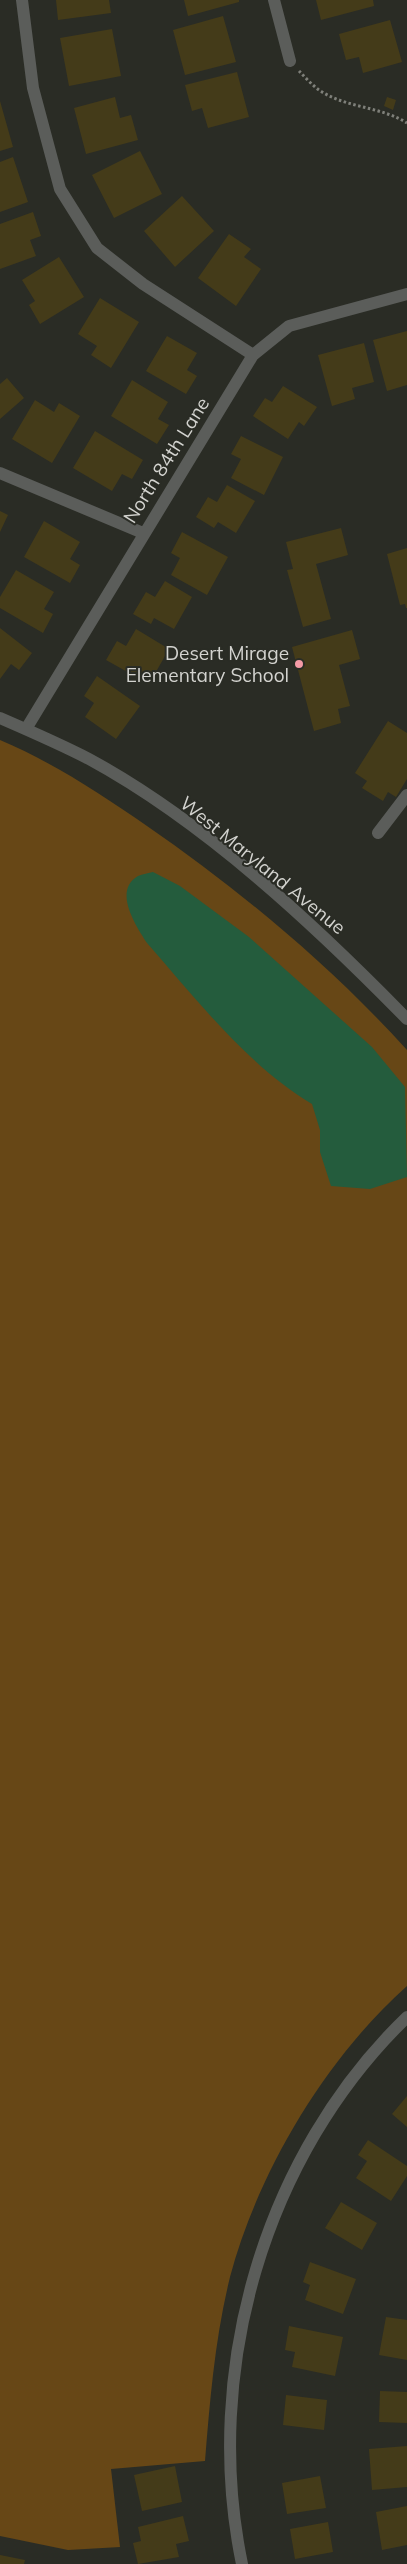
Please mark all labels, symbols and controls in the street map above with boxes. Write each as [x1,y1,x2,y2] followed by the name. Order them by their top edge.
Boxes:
[118,393,214,527] street label: North 84th Lane
[126,641,289,687] place label: Desert Mirage Elementary School
[293,658,305,670] marker: Desert Mirage Elementary School
[175,791,351,939] street label: West Maryland Avenue

